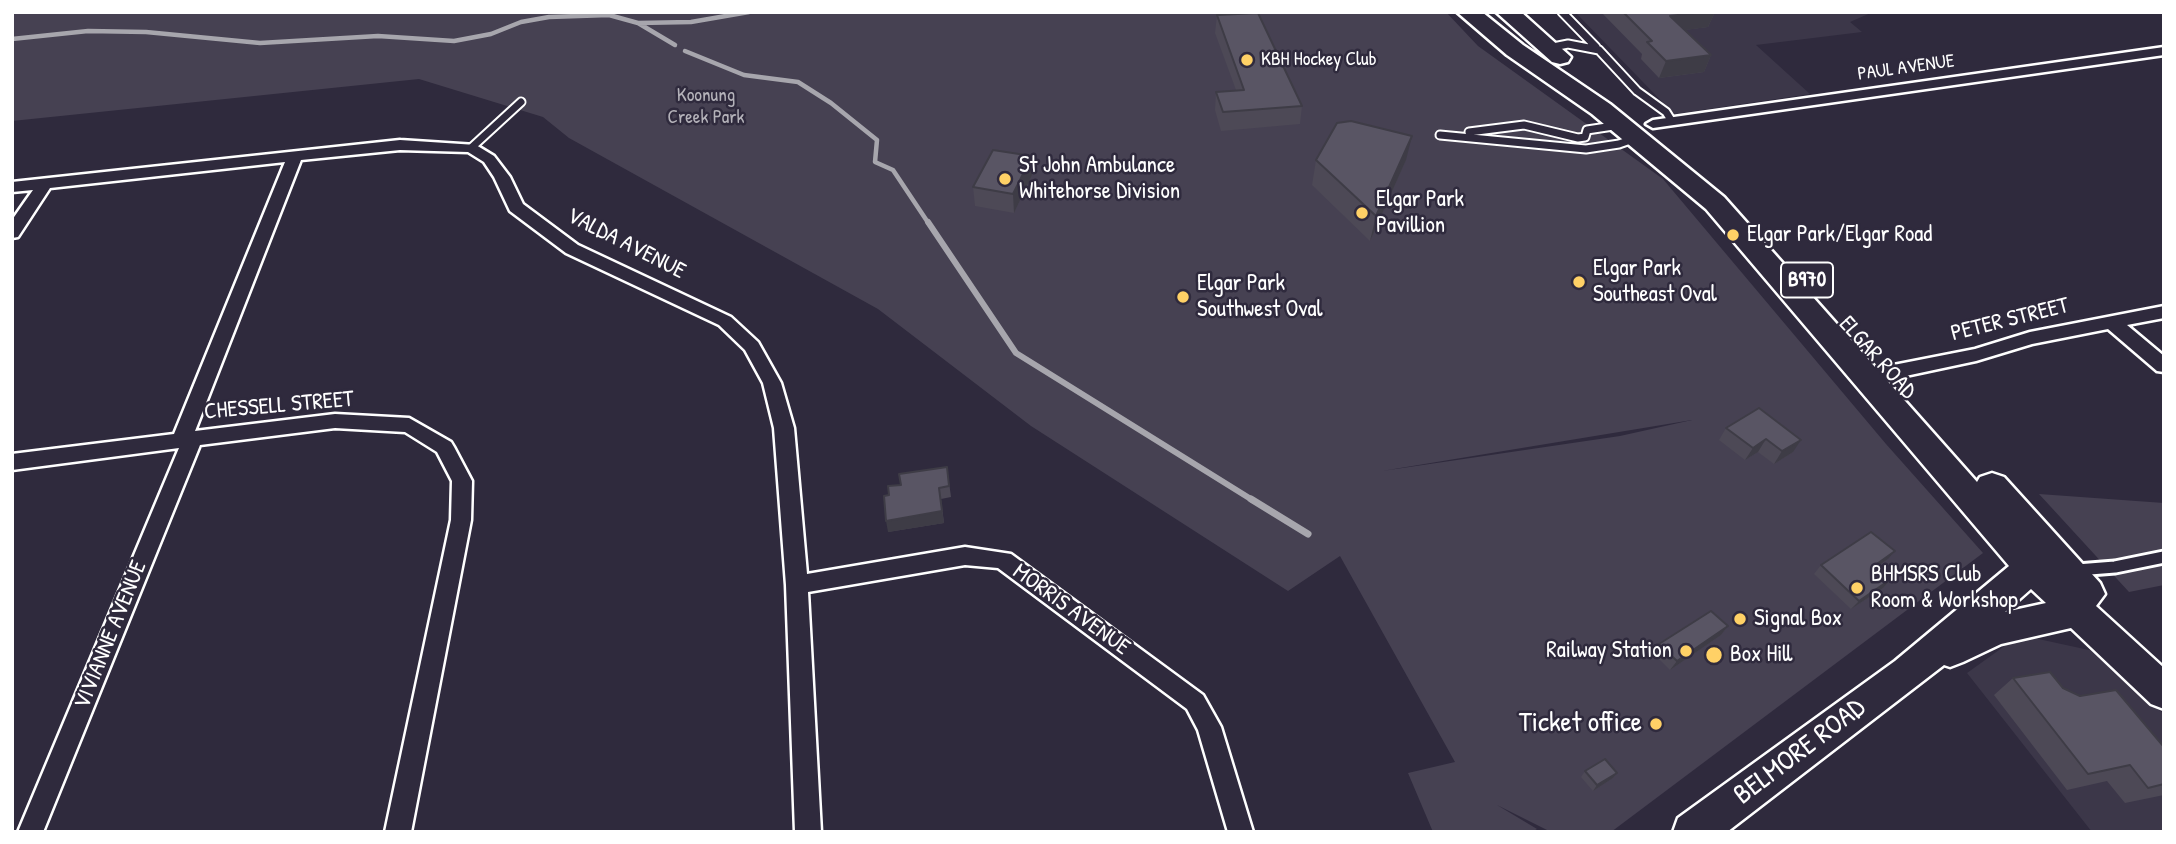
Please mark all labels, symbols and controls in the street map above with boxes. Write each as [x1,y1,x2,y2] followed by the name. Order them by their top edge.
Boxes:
[1261,49,1377,71] place label: KBH Hockey Club
[1856,50,1956,86] street label: PAUL AVENUE
[1239,52,1255,68] marker: KBH Hockey Club
[668,85,744,129] park label: Koonung Creek Park
[1019,152,1180,206] place label: St John Ambulance Whitehorse Division
[997,171,1013,187] marker: St John Ambulance Whitehorse Division
[1376,186,1464,240] place label: Elgar Park Pavillion
[562,202,690,286] street label: VALDA AVENUE
[1354,205,1370,221] marker: Elgar Park Pavillion
[1747,221,1932,249] place label: Elgar Park/Elgar Road
[1725,227,1741,243] marker: Elgar Park/Elgar Road
[1593,255,1717,309] place label: Elgar Park Southeast Oval
[1781,262,1833,298] road number: B970
[1197,270,1323,324] place label: Elgar Park Southwest Oval
[1571,274,1587,290] marker: Elgar Park Southeast Oval
[1175,289,1191,305] marker: Elgar Park Southwest Oval
[1948,292,2072,348] street label: PETER STREET
[1833,311,1921,405] street label: ELGAR ROAD
[203,386,355,426] street label: CHESSELL STREET
[69,557,153,713] street label: VIVIANNE AVENUE
[1007,558,1135,662] street label: MORRIS AVENUE
[1871,561,2018,615] place label: BHMSRS Club Room & Workshop
[1849,580,1865,596] marker: BHMSRS Club Room & Workshop
[1754,605,1842,633] place label: Signal Box
[1732,611,1748,627] marker: Signal Box
[1546,637,1672,665] place label: Railway Station
[1730,641,1792,669] place label: Box Hill
[1678,643,1694,659] marker: Railway Station
[1704,645,1724,665] marker: Box Hill
[1728,692,1872,812] street label: BELMORE ROAD
[1519,707,1642,741] place label: Ticket office
[1648,716,1664,732] marker: Ticket office

